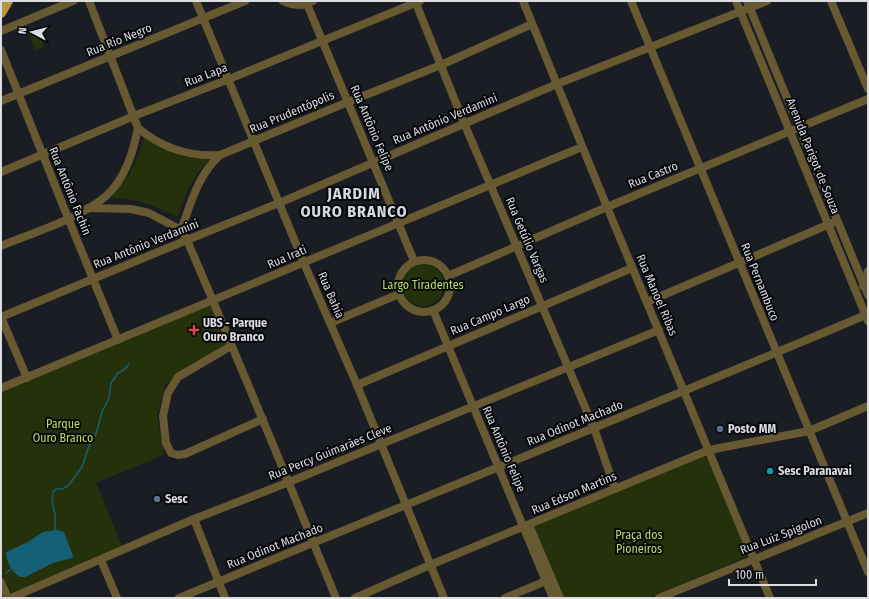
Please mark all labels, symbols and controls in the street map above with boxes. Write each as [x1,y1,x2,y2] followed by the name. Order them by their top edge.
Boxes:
[12,12,52,52] north arrow
[84,21,154,59] street label: Rua Rio Negro
[16,27,29,35] text: N
[183,60,230,90] street label: Rua Lapa
[348,83,396,173] street label: Rua Antônio Felipe
[247,88,337,136] street label: Rua Prudentópolis
[391,91,499,147] street label: Rua Antônio Verdamini
[783,96,843,216] street label: Avenida Parigot de Souza
[46,145,94,237] street label: Rua Antônio Fachin
[626,159,680,191] street label: Rua Castro
[300,184,408,221] district label: JARDIM OURO BRANCO
[503,195,551,285] street label: Rua Getúlio Vargas
[91,216,201,272] street label: Rua Antônio Verdamini
[738,241,782,323] street label: Rua Pernambuco
[265,242,309,272] street label: Rua Irati
[634,252,680,338] street label: Rua Manoel Ribas
[315,270,347,320] street label: Rua Bahia
[382,278,464,292] park label: Largo Tiradentes
[448,292,532,338] street label: Rua Campo Largo
[203,316,267,344] place label: UBS - Parque Ouro Branco
[188,324,200,336] marker: UBS - Parque Ouro Branco
[525,397,625,449] street label: Rua Odinot Machado
[480,404,528,494] street label: Rua Antônio Felipe
[33,417,93,445] park label: Parque Ouro Branco
[266,421,394,483] street label: Rua Percy Guimarães Cleve
[728,422,776,436] place label: Posto MM
[715,424,725,434] marker: Posto MM
[778,464,852,478] place label: Sesc Paranavai
[765,466,775,476] marker: Sesc Paranavai
[529,469,619,517] street label: Rua Edson Martins
[165,492,189,506] place label: Sesc
[152,494,162,504] marker: Sesc
[738,513,824,557] street label: Rua Luiz Spigolon
[225,520,325,572] street label: Rua Odinot Machado
[615,528,663,556] park label: Praça dos Pioneiros
[729,561,816,587] scale bar
[735,568,764,582] text: 100 m

